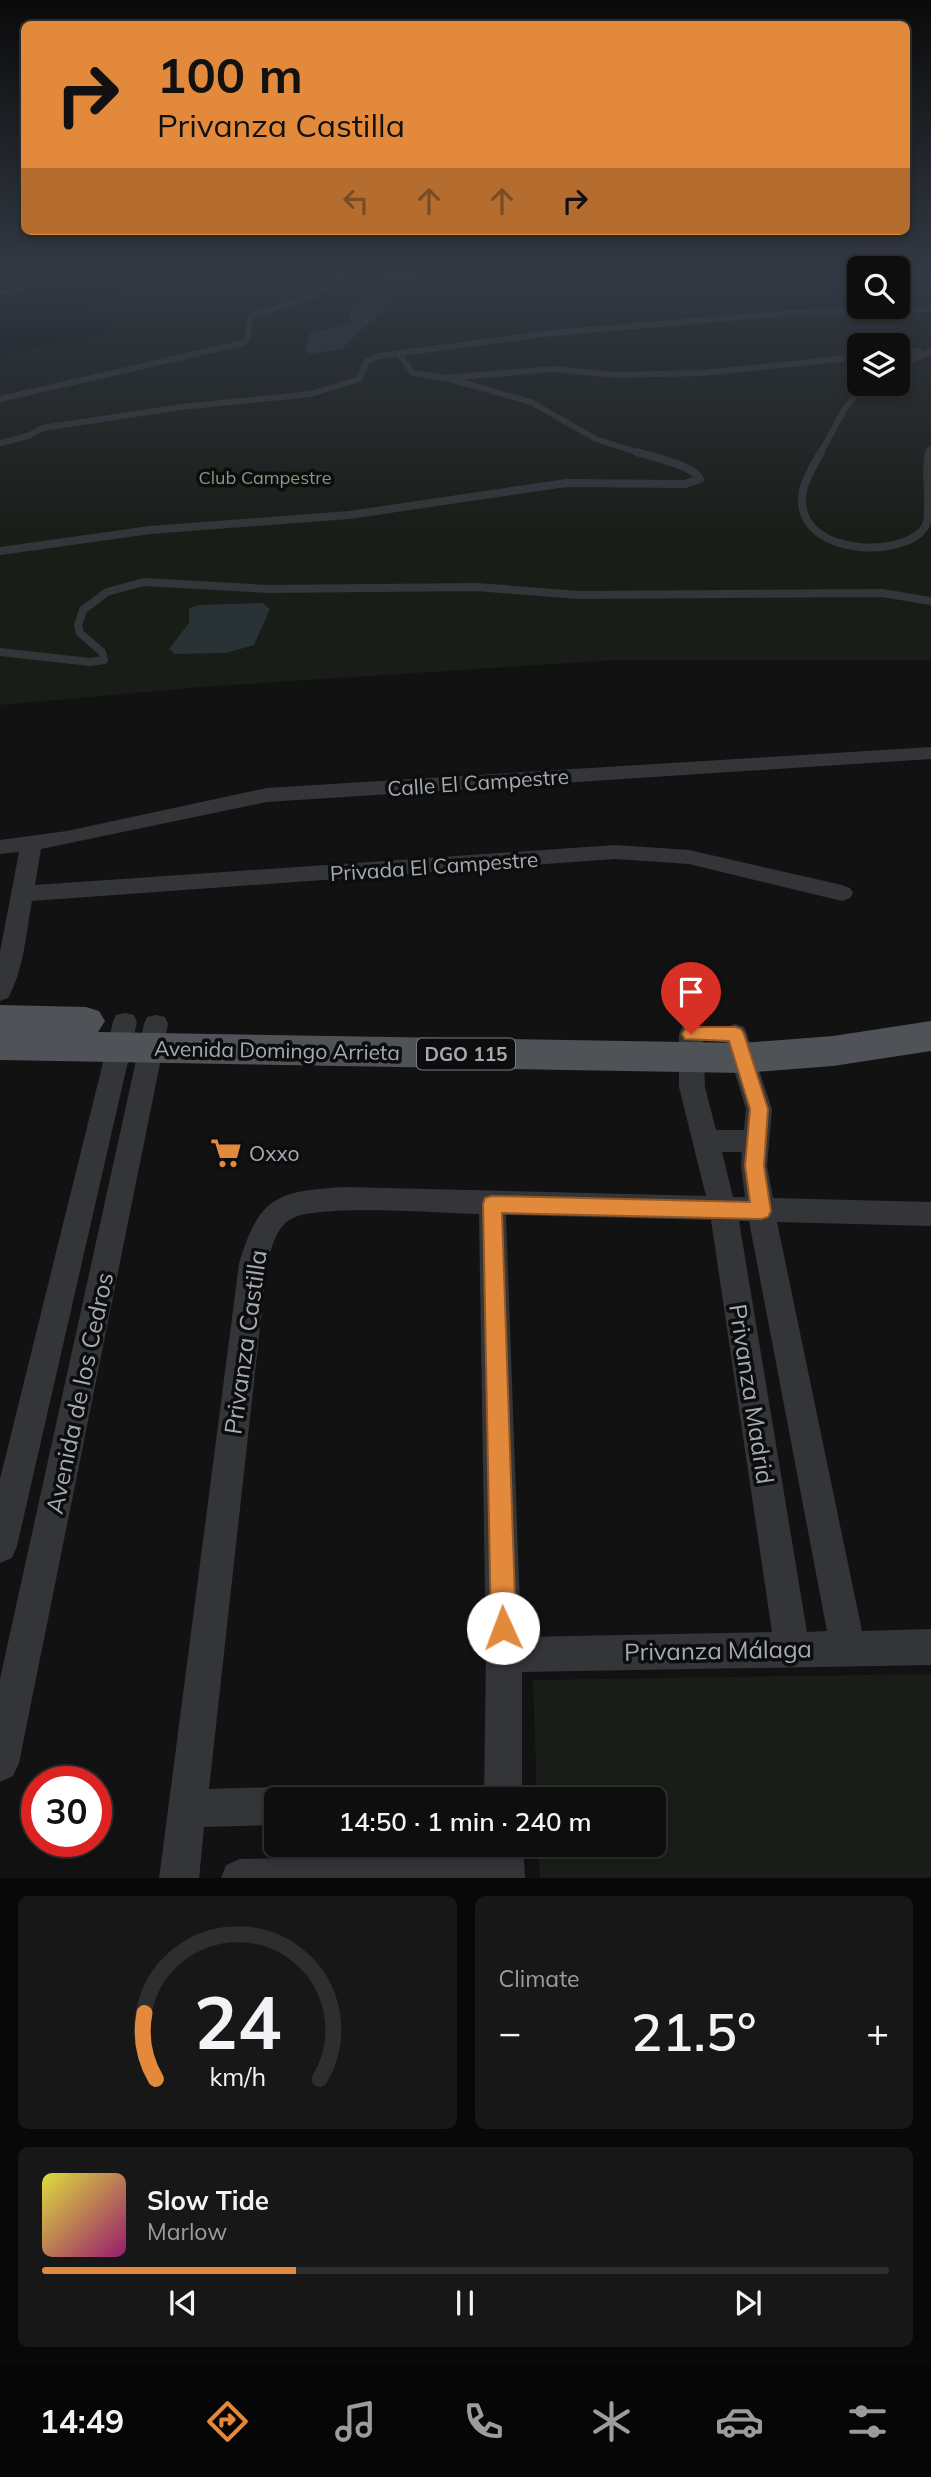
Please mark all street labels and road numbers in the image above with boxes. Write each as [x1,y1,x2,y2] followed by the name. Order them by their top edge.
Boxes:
[386,763,570,801] street label: Calle El Campestre
[329,846,539,886] street label: Privada El Campestre
[154,1035,400,1065] street label: Avenida Domingo Arrieta
[417,1038,515,1070] road number: DGO 115
[217,1248,273,1436] street label: Privanza Castilla
[39,1270,119,1516] street label: Avenida de los Cedros
[723,1302,781,1486] street label: Privanza Madrid
[624,1633,812,1667] street label: Privanza Málaga

